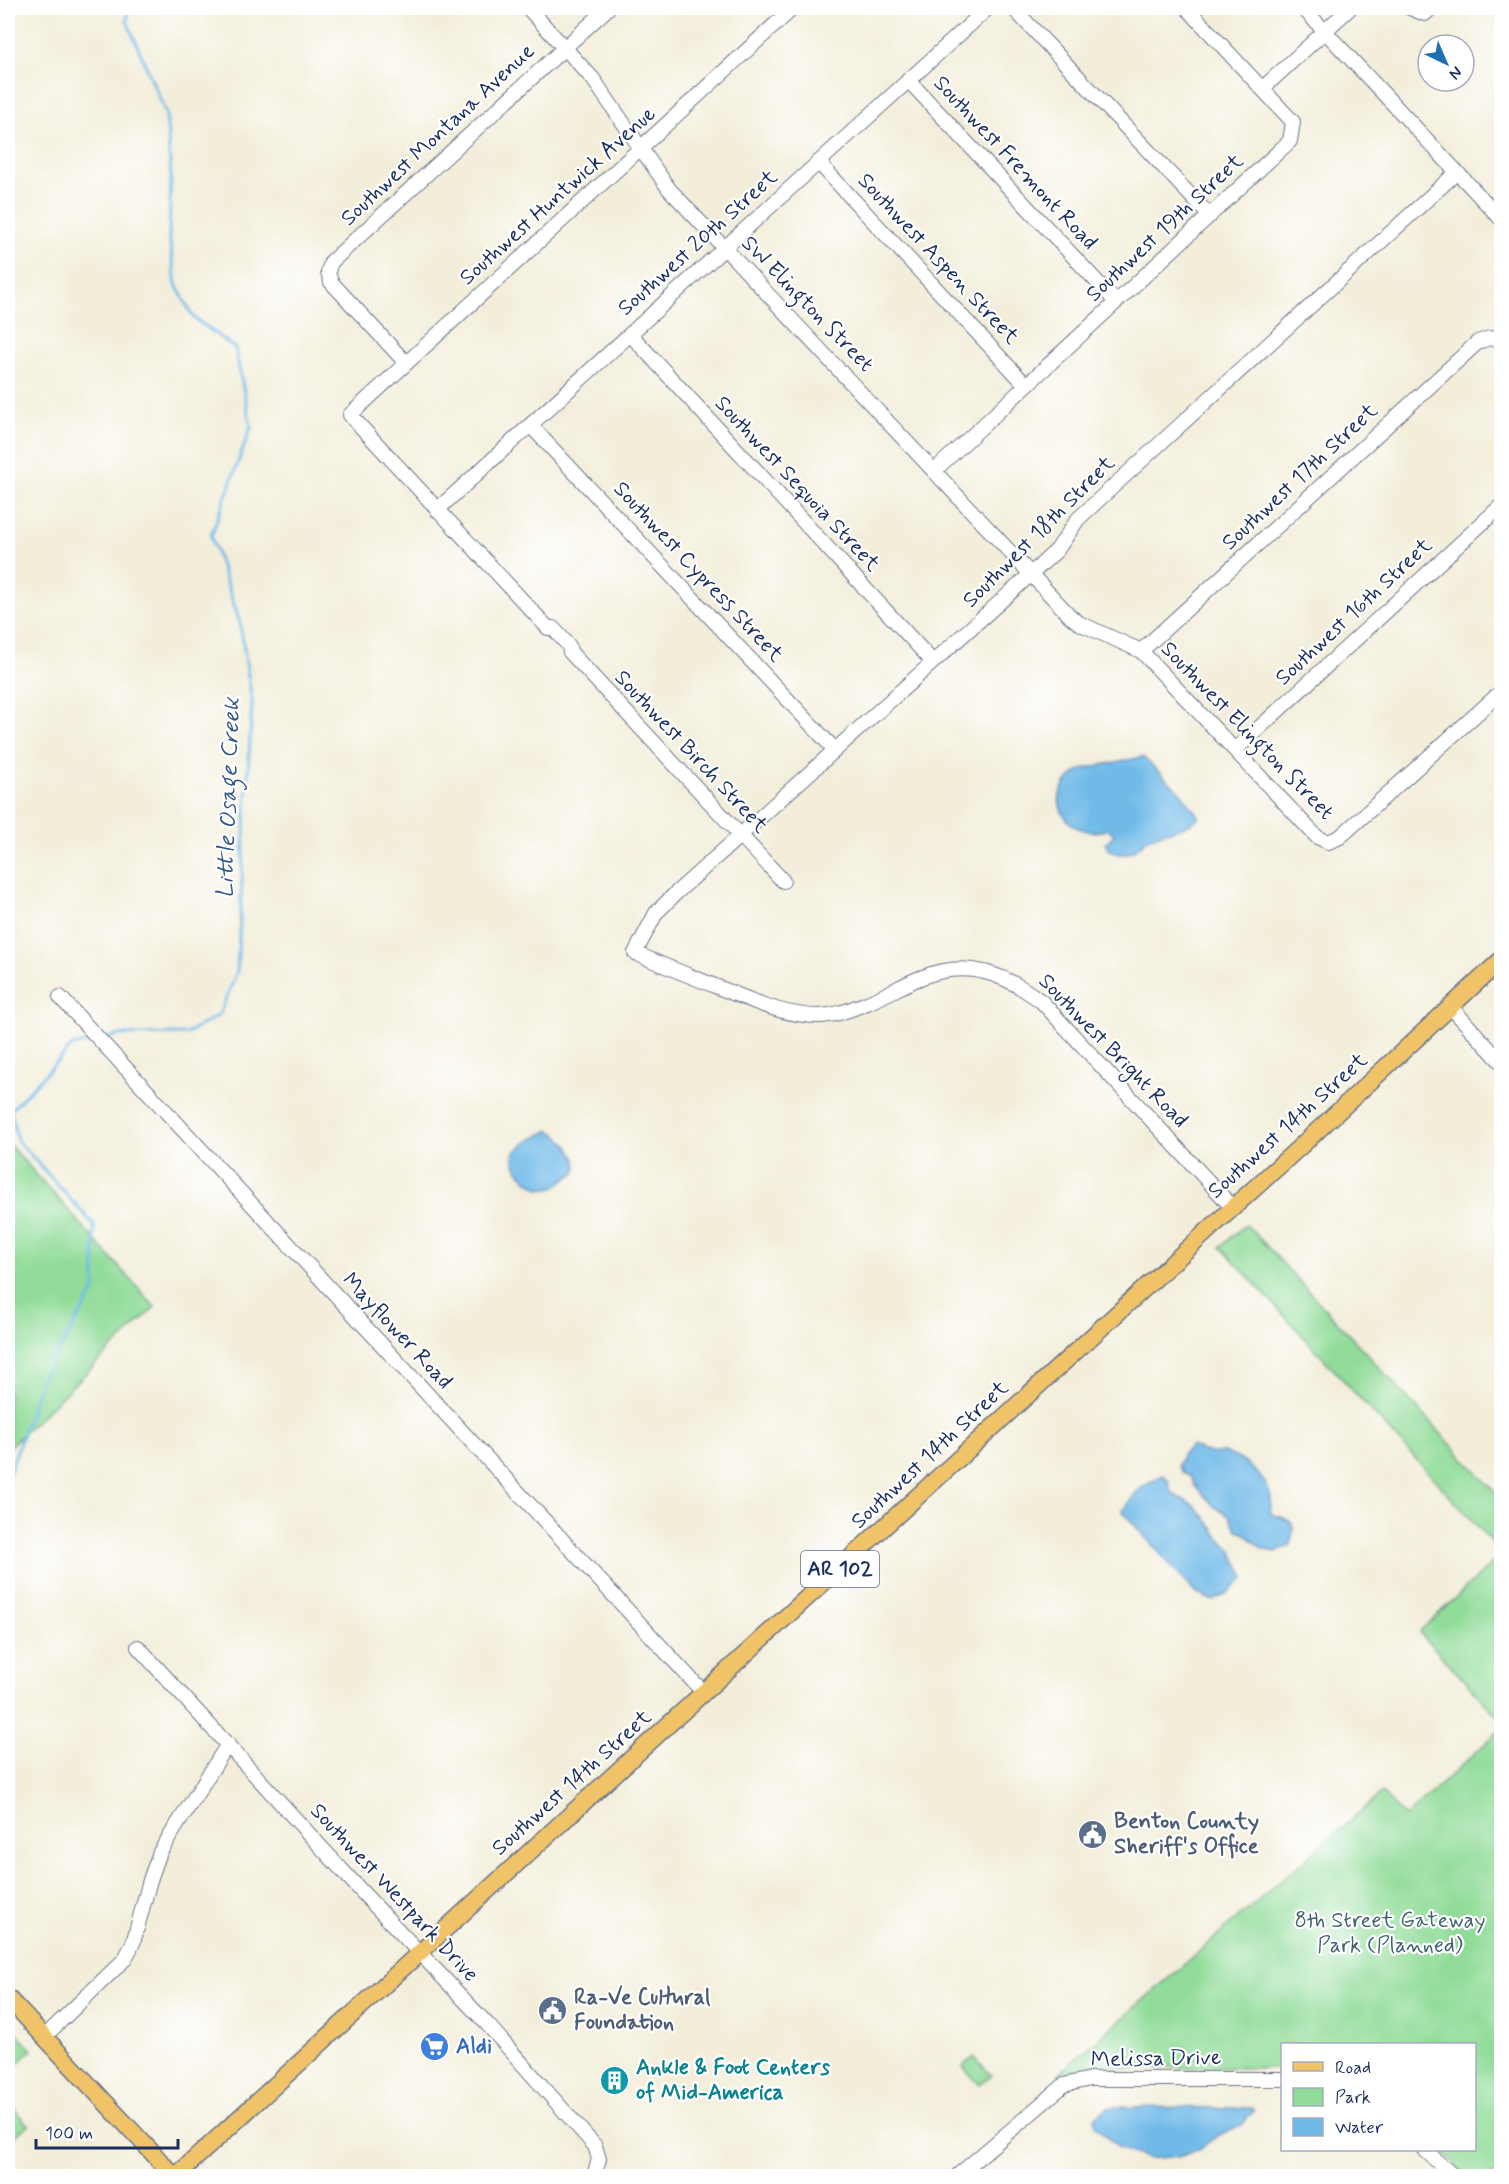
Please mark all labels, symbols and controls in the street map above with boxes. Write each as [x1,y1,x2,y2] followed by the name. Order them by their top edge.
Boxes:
[1416,33,1476,93] north arrow
[335,38,541,232] street label: Southwest Montana Avenue
[1444,61,1467,84] text: N
[927,70,1103,256] street label: Southwest Fremont Road
[454,100,662,292] street label: Southwest Huntwick Avenue
[1080,148,1250,308] street label: Southwest 19th Street
[612,164,784,322] street label: Southwest 20th Street
[851,167,1025,351] street label: Southwest Aspen Street
[733,230,879,380] street label: SW Elington Street
[708,390,886,578] street label: Southwest Sequoia Street
[1216,397,1384,557] street label: Southwest 17th Street
[957,450,1121,614] street label: Southwest 18th Street
[607,476,789,668] street label: Southwest Cypress Street
[1270,532,1438,692] street label: Southwest 16th Street
[1152,636,1340,828] street label: Southwest Elington Street
[608,664,774,840] street label: Southwest Birch Street
[210,696,251,899] water label: Little Osage Creek
[1030,968,1194,1136] street label: Southwest Bright Road
[1202,1047,1374,1205] street label: Southwest 14th Street
[336,1267,458,1395] street label: Mayflower Road
[845,1375,1015,1535] street label: Southwest 14th Street
[801,1551,879,1587] road number: AR 102
[486,1704,658,1862] street label: Southwest 14th Street
[304,1798,484,1988] street label: Southwest Westpark Drive
[1114,1808,1259,1861] place label: Benton County Sheriff's Office
[1077,1819,1109,1851] public building icon: Benton County Sheriff's Office
[1294,1907,1486,1960] park label: 8th Street Gateway Park (Planned)
[574,1984,711,2037] place label: Ra-Ve Cultural Foundation
[537,1995,569,2027] public building icon: Ra-Ve Cultural Foundation
[419,2031,451,2063] supermarket icon: Aldi
[456,2033,492,2061] place label: Aldi
[1281,2043,1476,2151] legend
[1090,2044,1222,2074] street label: Melissa Drive
[636,2054,830,2107] place label: Ankle & Foot Centers of Mid-America
[1335,2056,1371,2080] text: Road
[599,2065,631,2097] building icon: Ankle & Foot Centers of Mid-America
[1335,2086,1371,2110] text: Park
[36,2112,178,2150] scale bar
[1335,2116,1384,2140] text: Water
[45,2122,93,2146] text: 100 m

